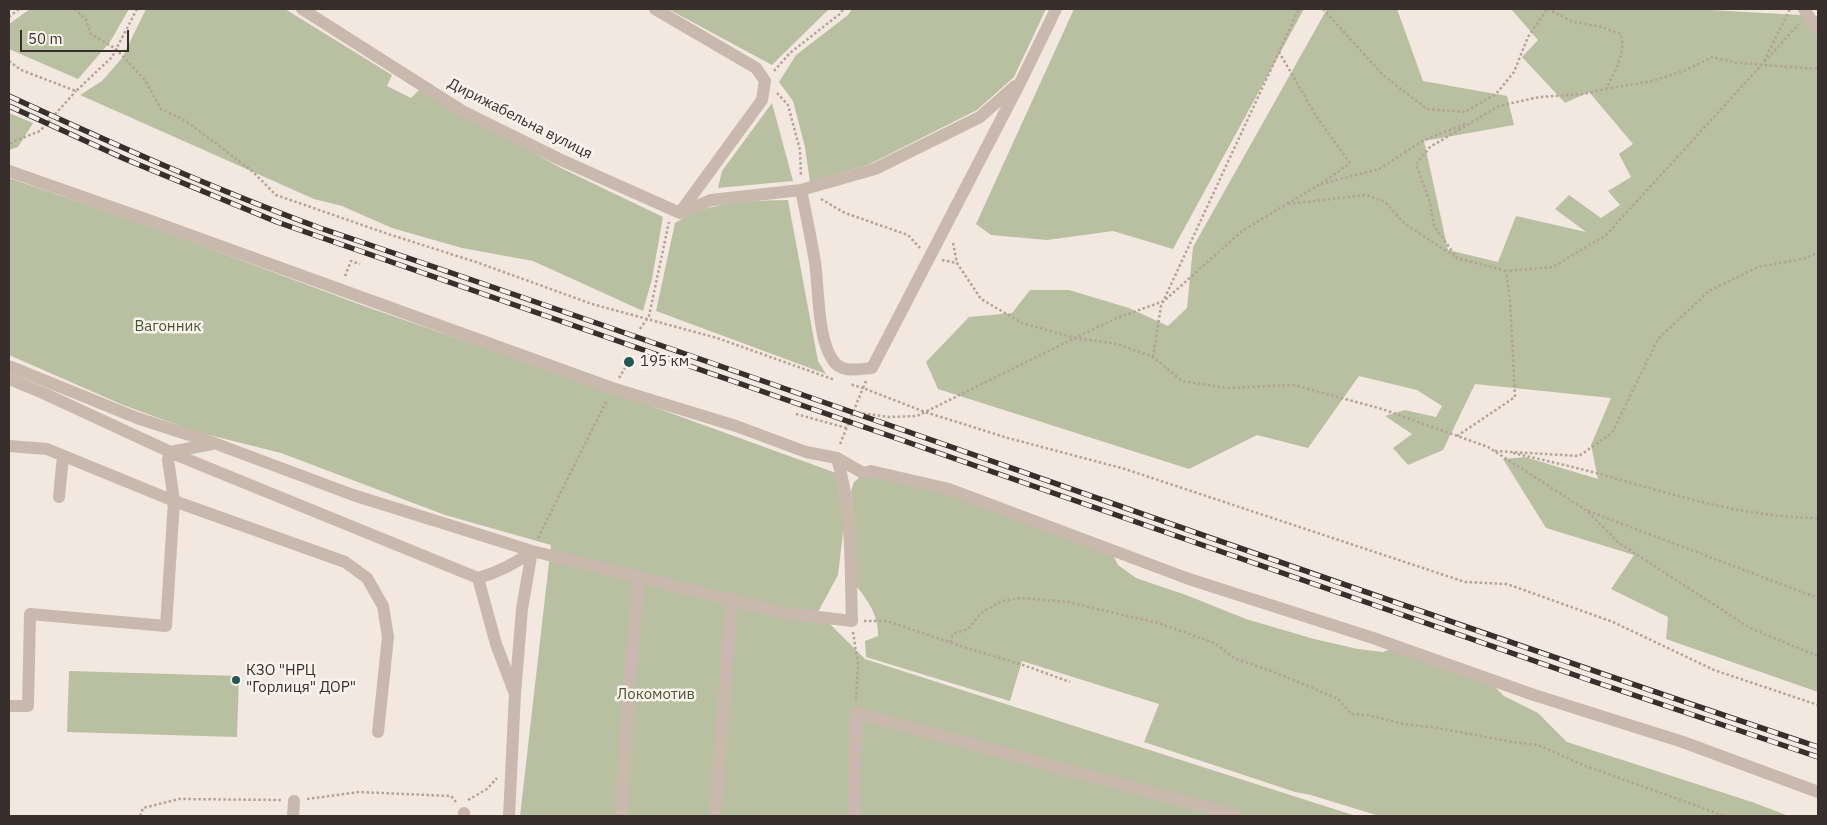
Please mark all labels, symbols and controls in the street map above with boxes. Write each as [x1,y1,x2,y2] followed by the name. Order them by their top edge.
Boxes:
[22,20,131,52] scale bar
[28,29,63,48] text: 50 m
[445,75,595,163] street label: Дирижабельна вулиця
[134,318,202,336] park label: Вагонник
[640,353,689,371] place label: 195 км
[622,355,636,369] marker: 195 км
[246,662,356,697] place label: КЗО "НРЦ "Горлиця" ДОР"
[230,674,242,686] marker: КЗО "НРЦ "Горлиця" ДОР"
[617,686,695,704] park label: Локомотив

